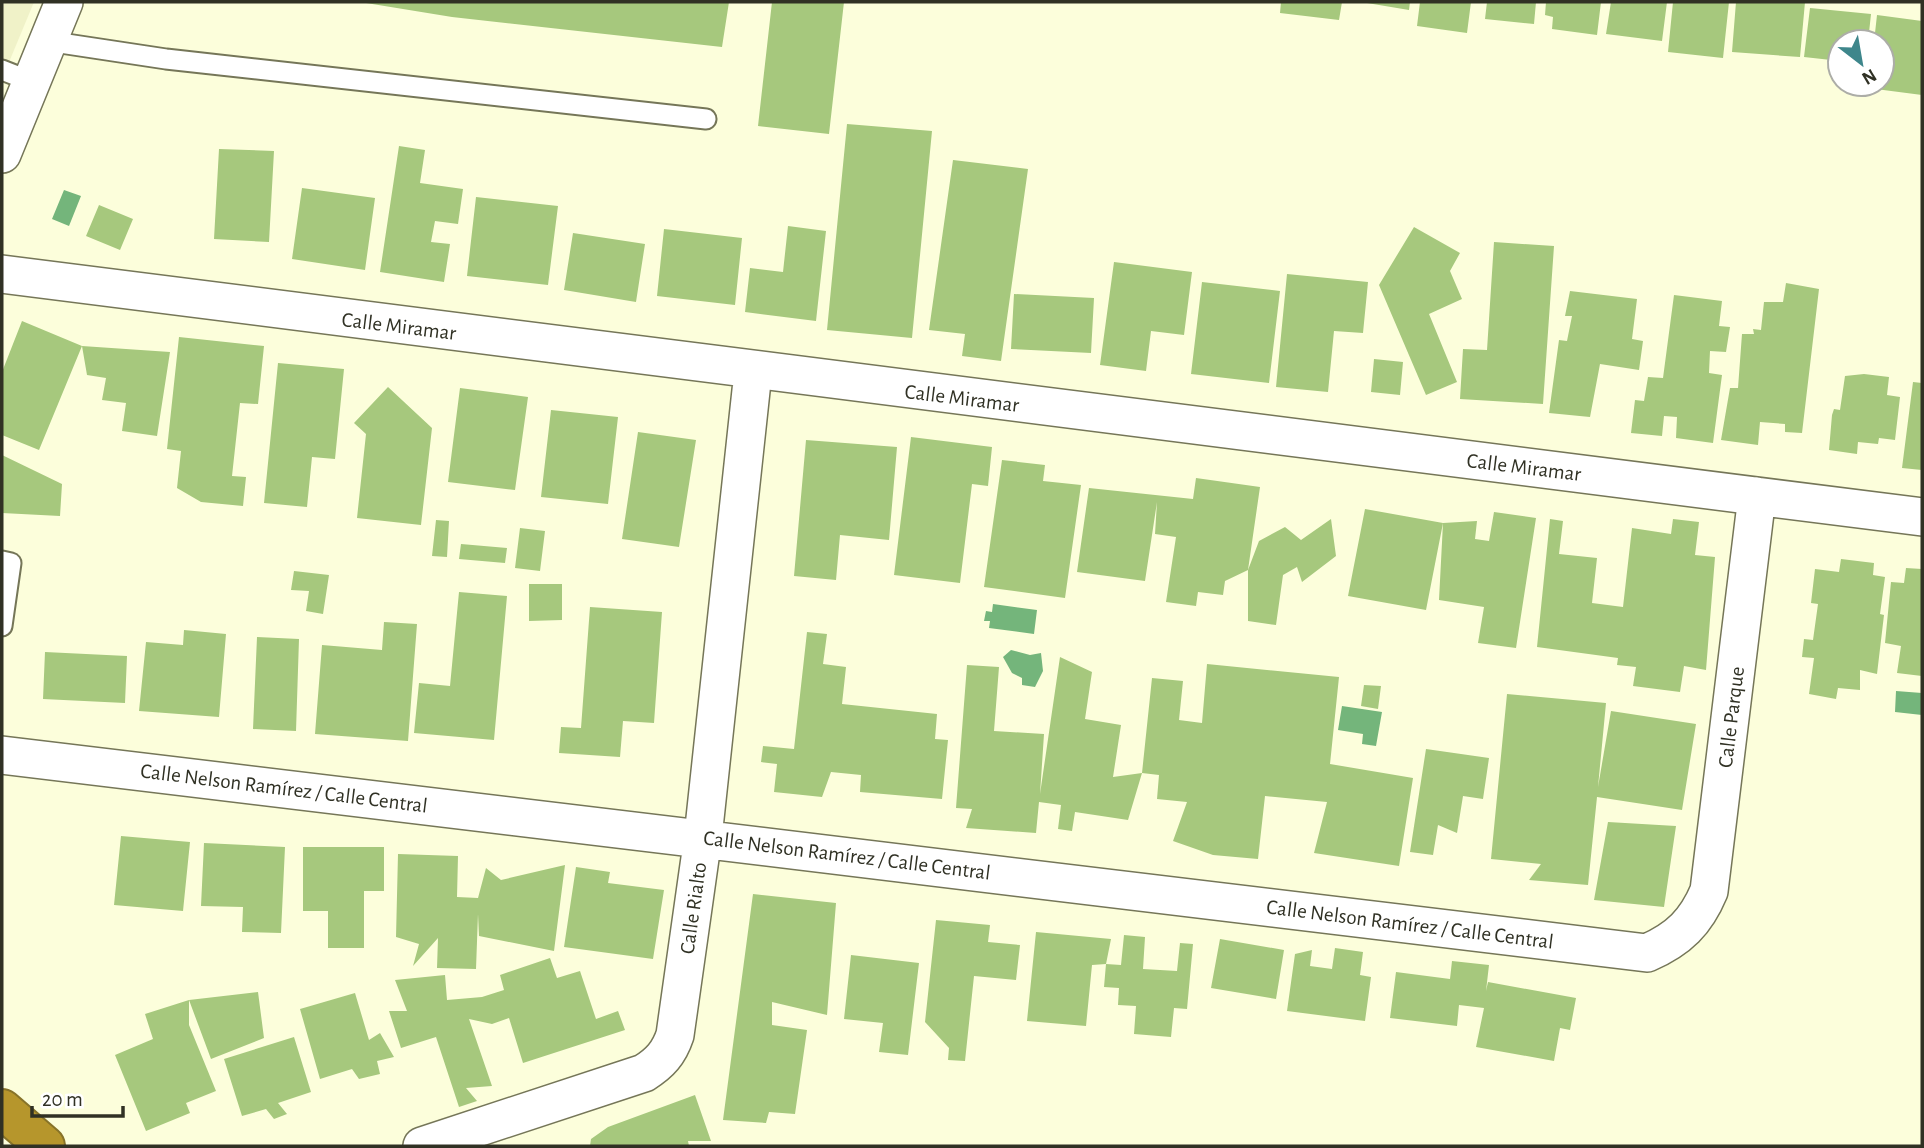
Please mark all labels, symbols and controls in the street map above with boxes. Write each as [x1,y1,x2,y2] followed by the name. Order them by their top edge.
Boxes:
[1826,28,1896,98] north arrow
[1858,65,1880,88] text: N
[341,309,457,344] street label: Calle Miramar
[904,381,1020,416] street label: Calle Miramar
[1466,450,1582,485] street label: Calle Miramar
[1715,665,1748,769] street label: Calle Parque
[139,760,429,817] street label: Calle Nelson Ramírez / Calle Central
[702,827,992,884] street label: Calle Nelson Ramírez / Calle Central
[677,861,710,955] street label: Calle Rialto
[1265,896,1555,953] street label: Calle Nelson Ramírez / Calle Central
[32,1074,122,1118] scale bar
[42,1089,83,1110] text: 20 m

